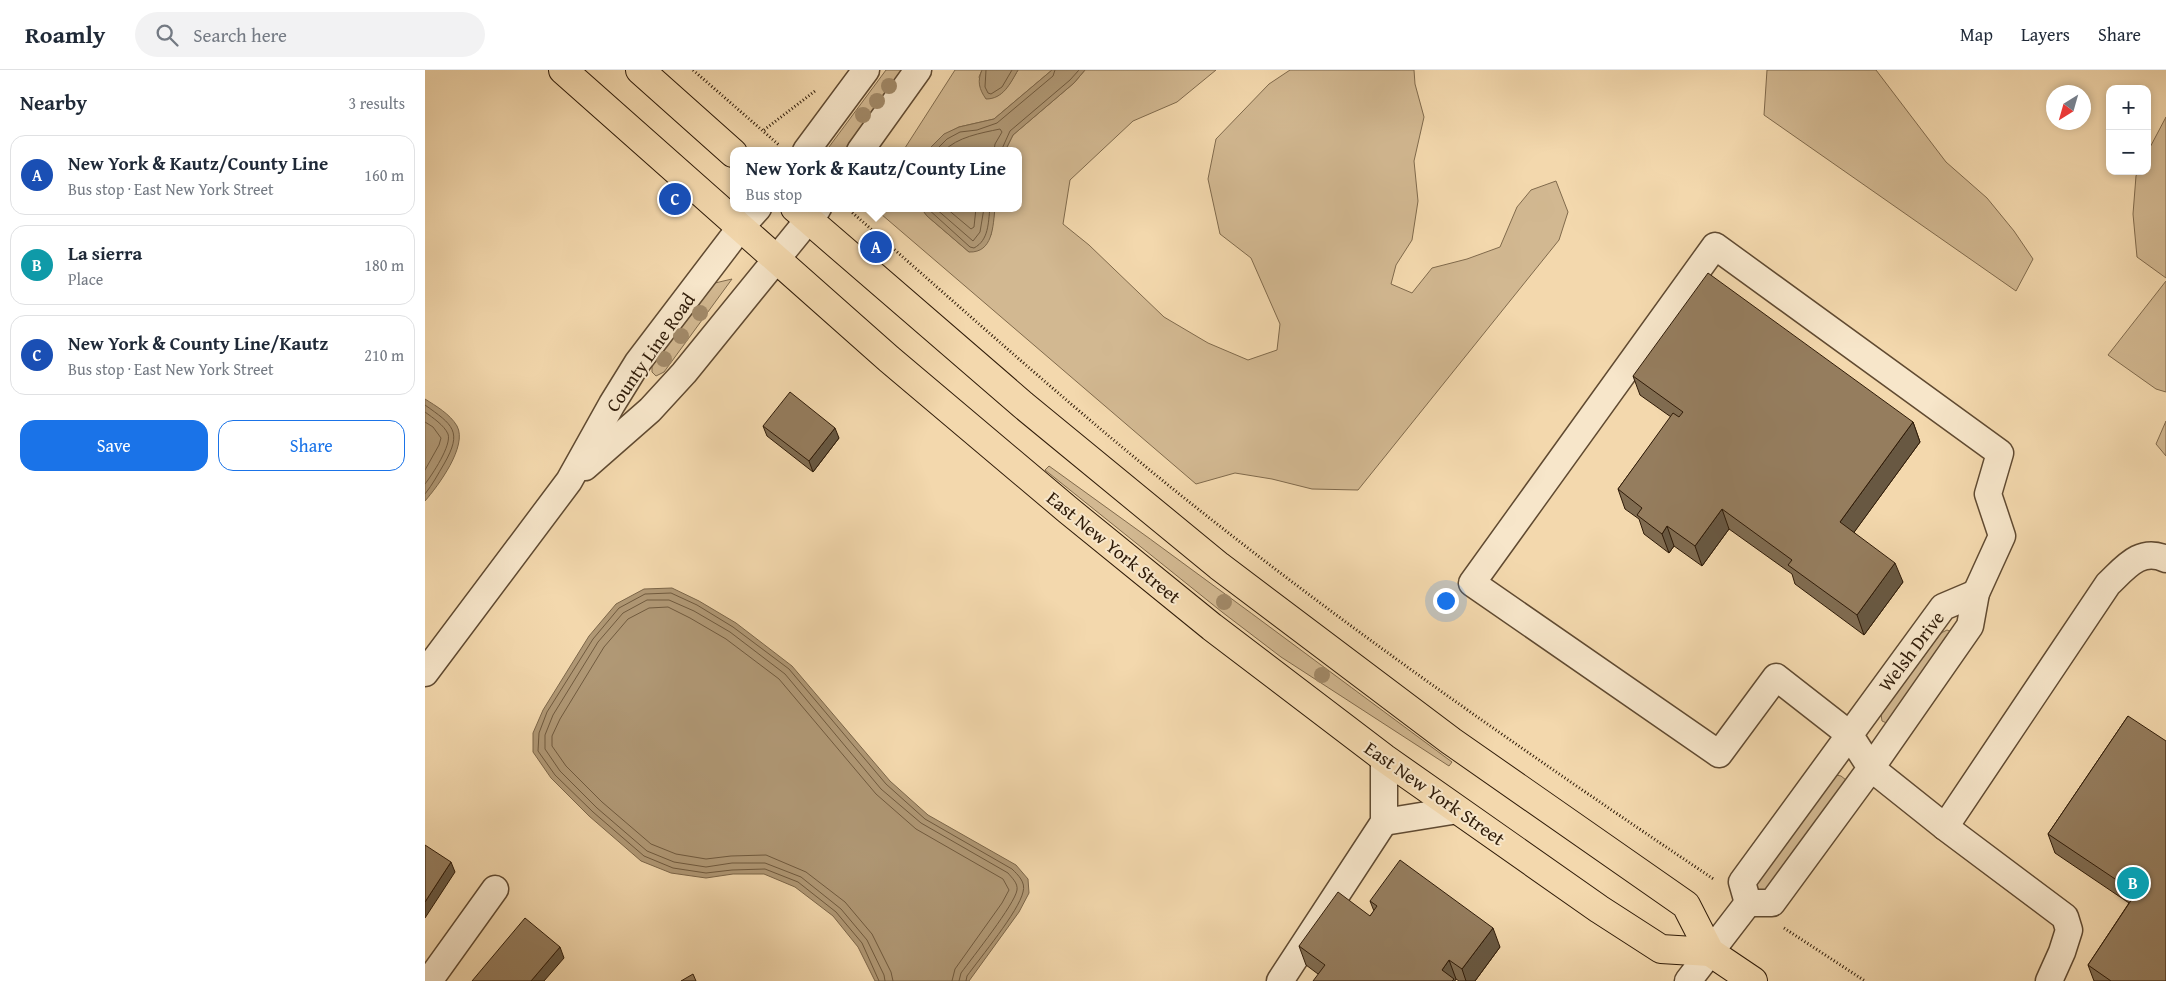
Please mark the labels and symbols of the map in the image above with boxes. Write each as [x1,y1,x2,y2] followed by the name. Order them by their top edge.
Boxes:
[2046,85,2091,130] north arrow
[659,180,691,218] pin: C
[860,228,892,266] pin: A
[599,286,702,417] street label: County Line Road
[1041,484,1187,610] street label: East New York Street
[1433,588,1459,614] your location
[1871,605,1951,697] street label: Welsh Drive
[1359,734,1511,852] street label: East New York Street
[2117,864,2149,902] pin: B

